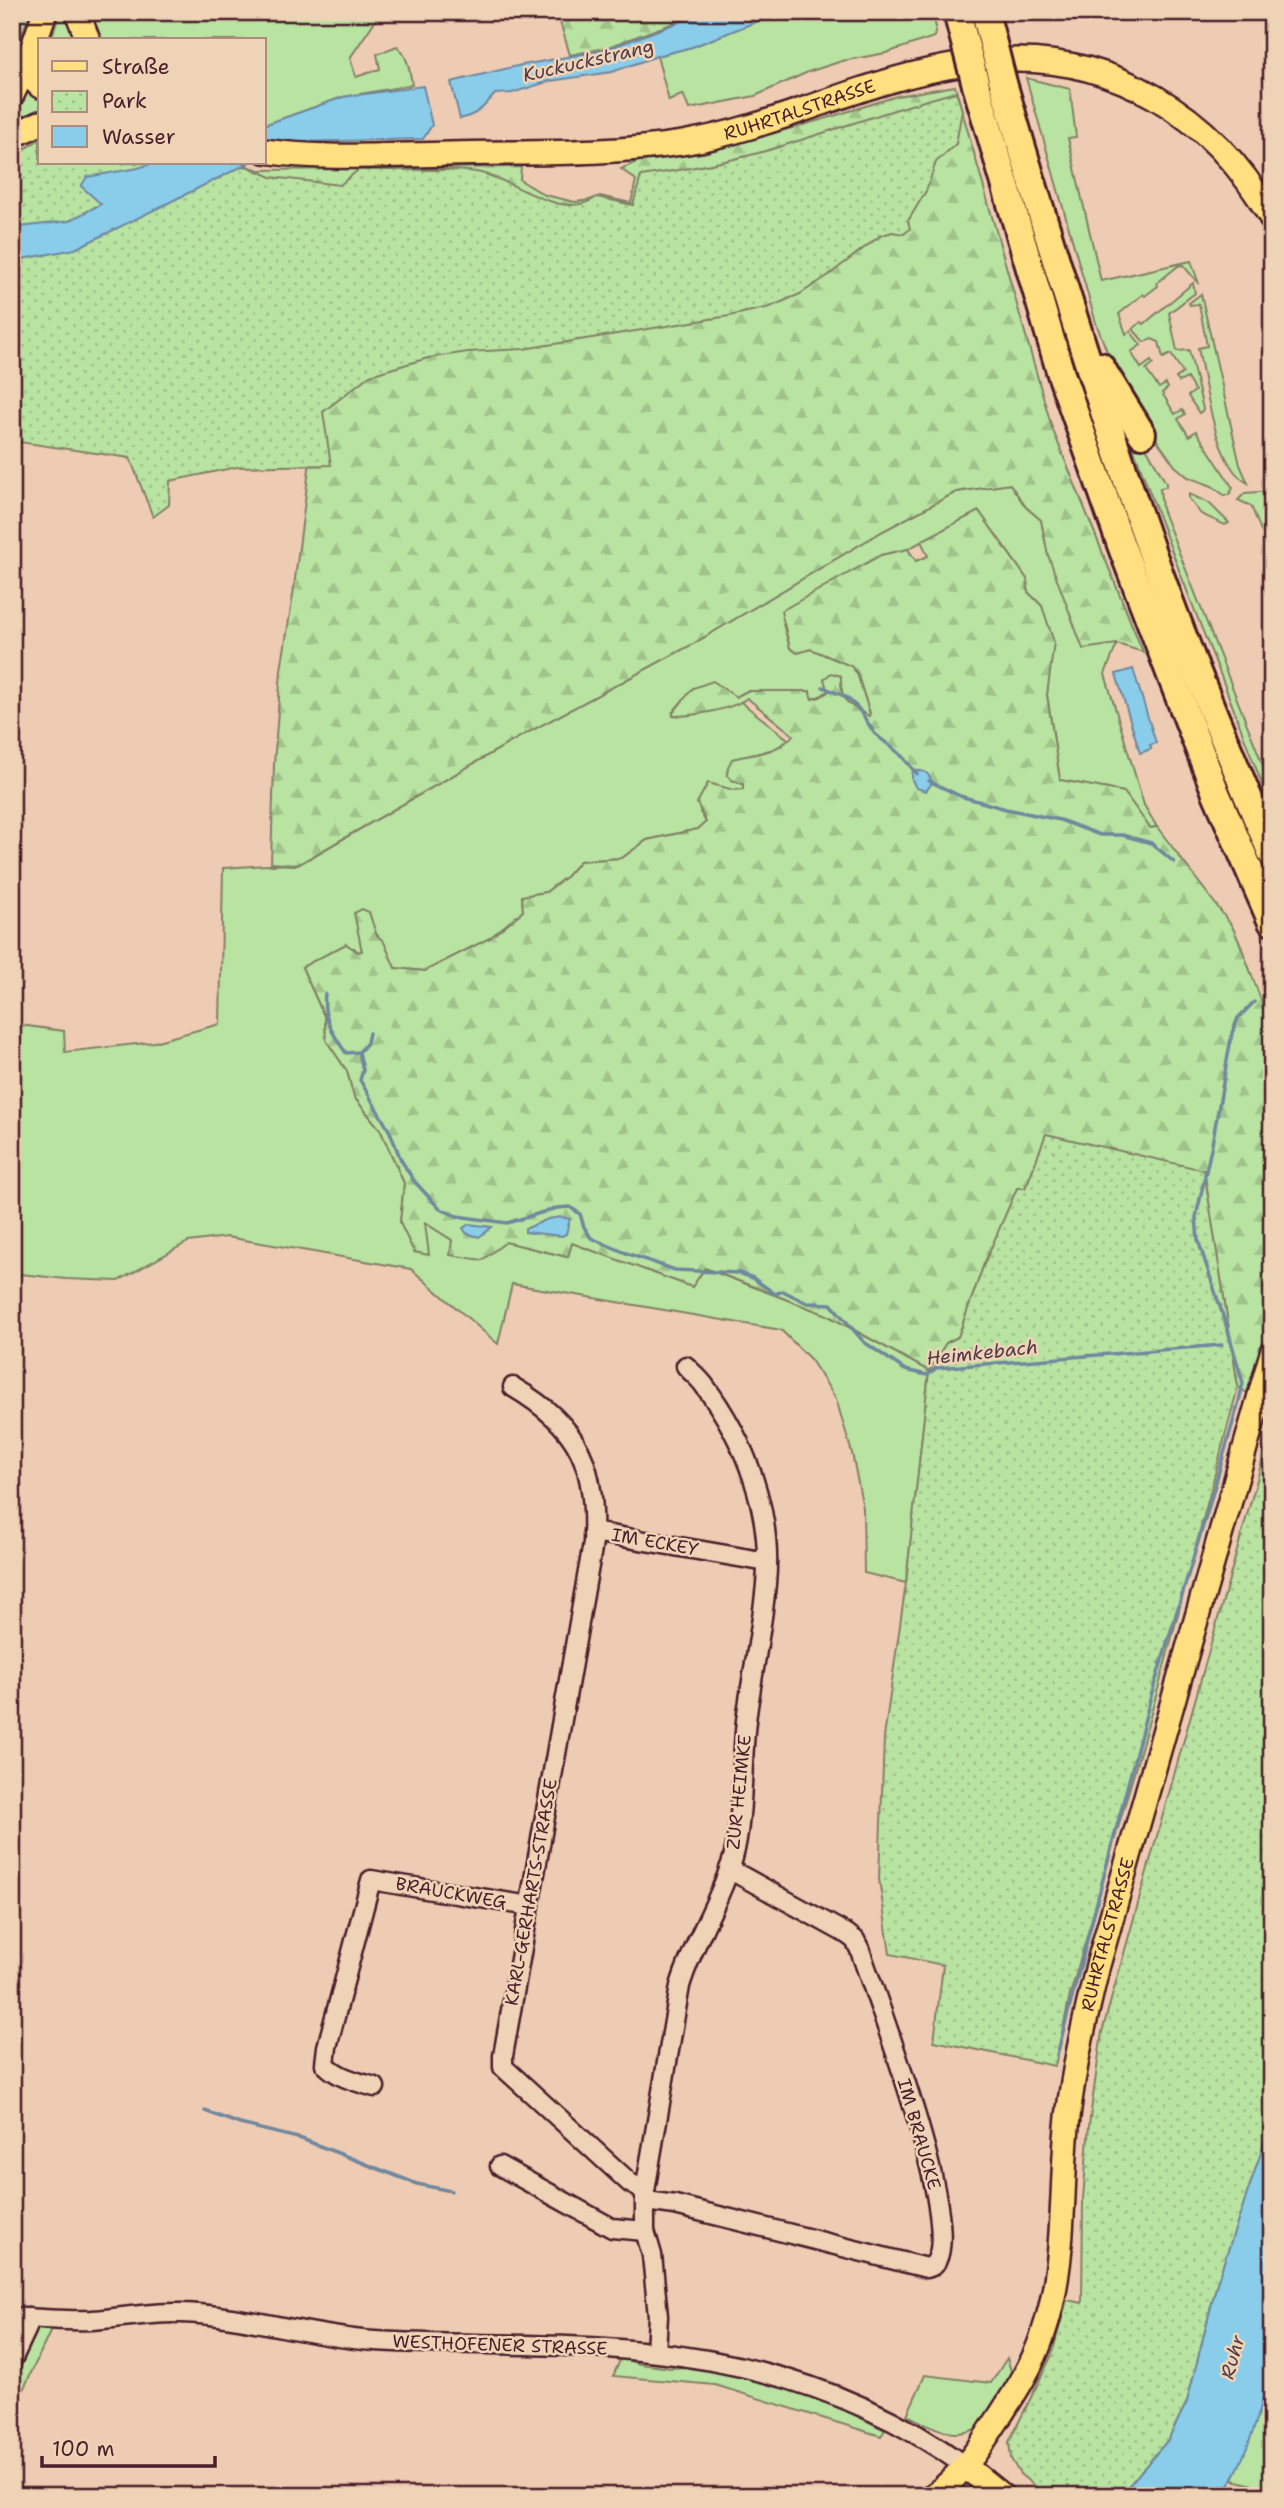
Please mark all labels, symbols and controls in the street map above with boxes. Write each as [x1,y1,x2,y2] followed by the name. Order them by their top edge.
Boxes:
[520,33,656,88] water label: Kuckuckstrang
[38,38,266,164] legend
[102,53,170,81] text: Straße
[721,74,878,146] street label: RUHRTALSTRASSE
[102,87,147,115] text: Park
[102,123,176,151] text: Wasser
[925,1334,1039,1371] water label: Heimkebach
[610,1523,700,1561] street label: IM ECKEY
[721,1733,757,1851] street label: ZUR HEIMKE
[499,1777,563,2007] street label: KARL-GERHARTS-STRASSE
[1075,1855,1140,2014] street label: RUHRTALSTRASSE
[394,1871,509,1915] street label: BRAUCKWEG
[892,2076,946,2192] street label: IM BRAUCKE
[392,2329,608,2361] street label: WESTHOFENER STRASSE
[1215,2332,1251,2382] water label: Ruhr
[42,2424,215,2468] scale bar
[52,2435,115,2463] text: 100 m

